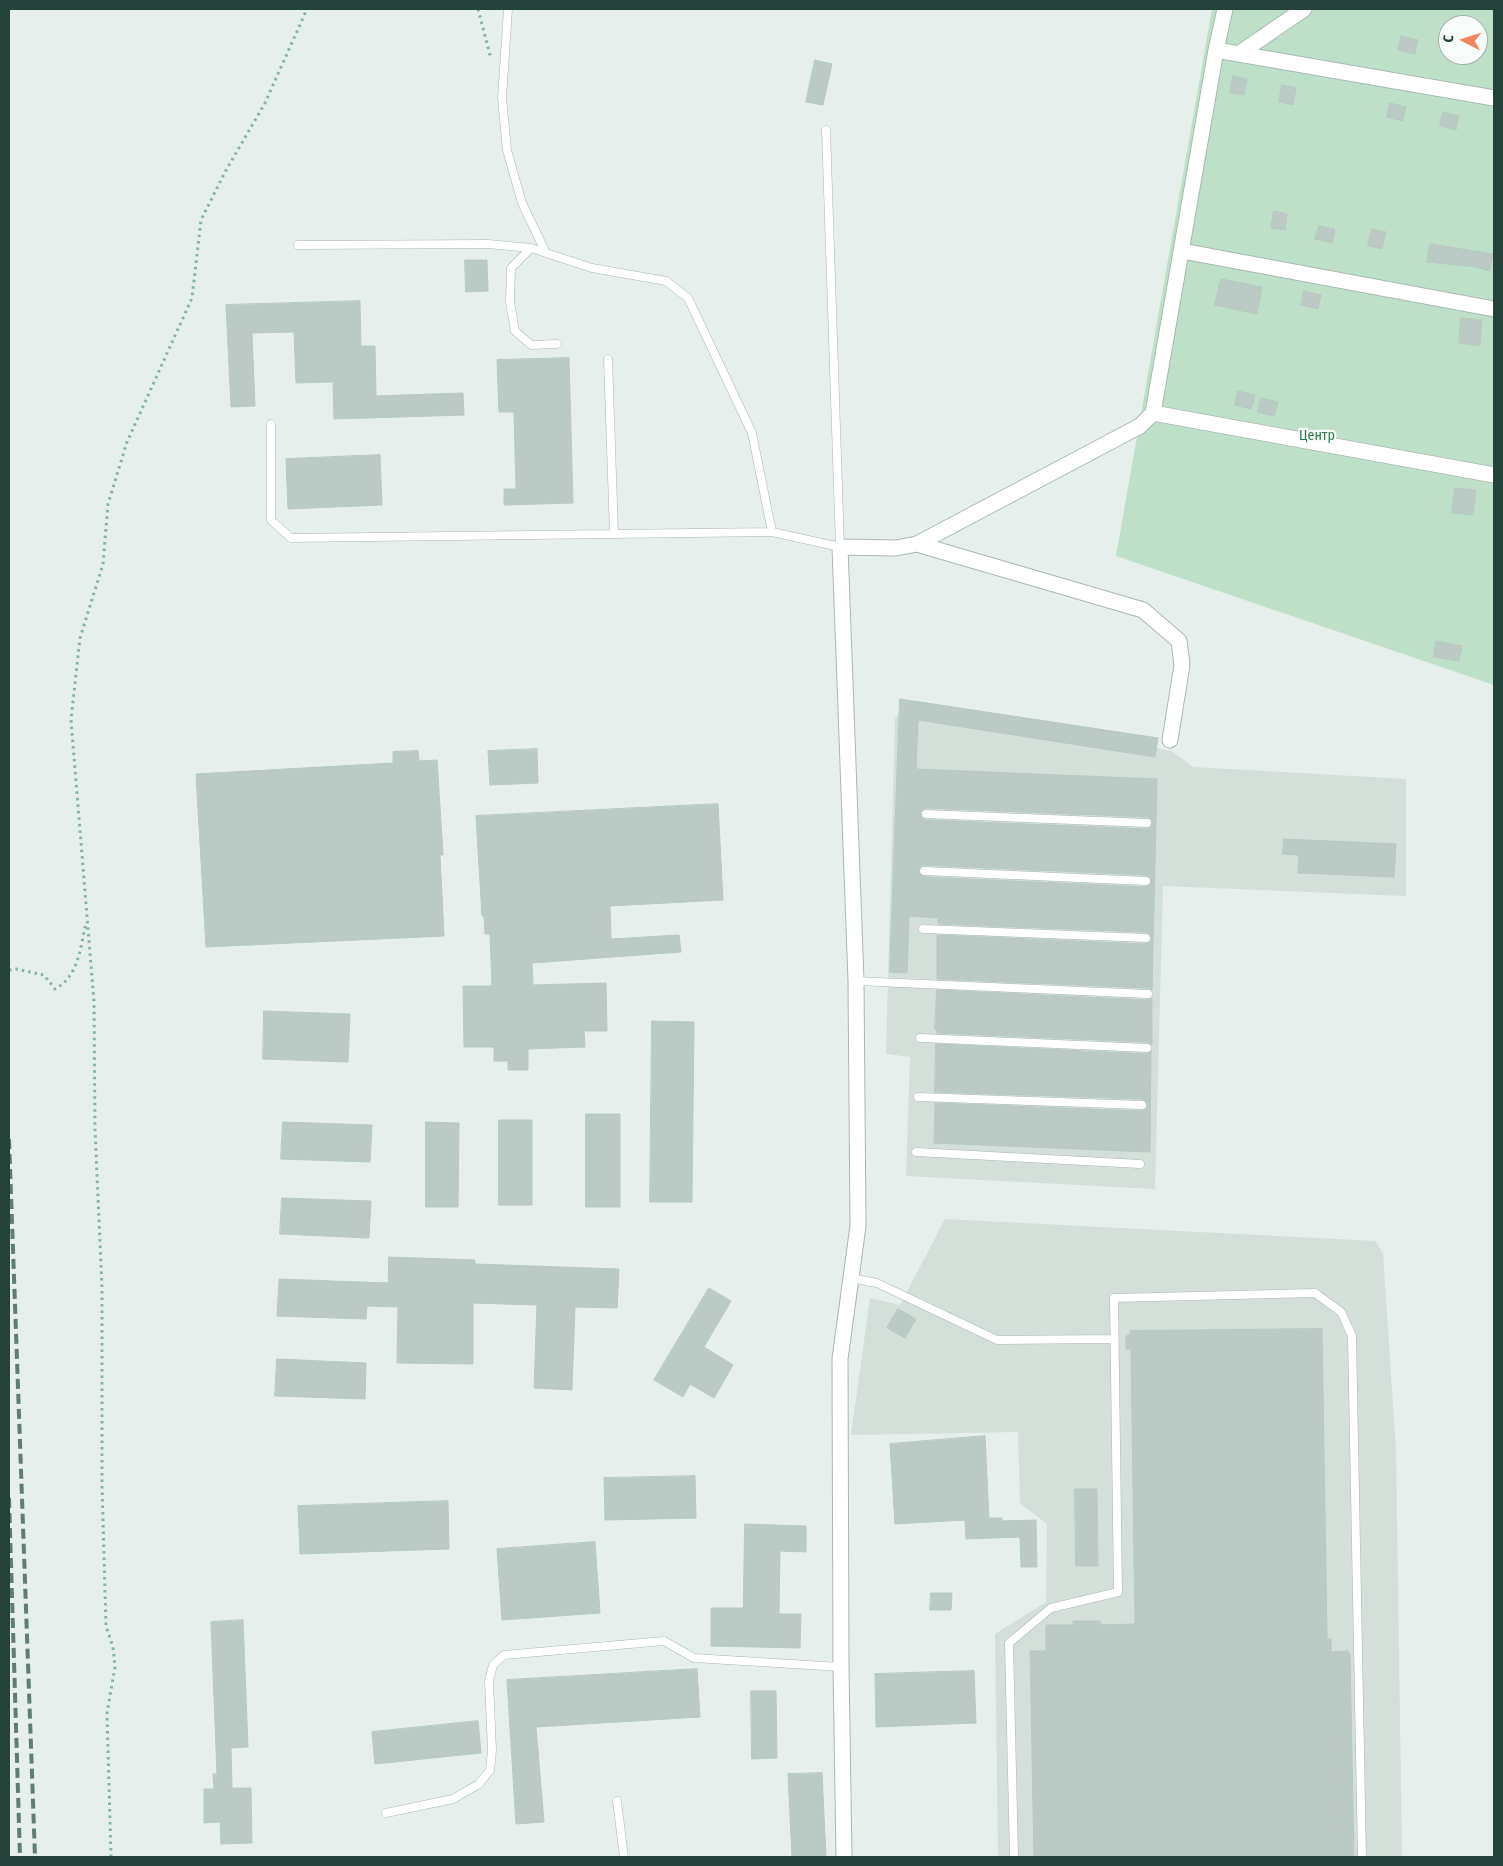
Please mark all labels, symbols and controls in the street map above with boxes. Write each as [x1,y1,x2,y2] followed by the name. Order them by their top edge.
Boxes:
[1438,15,1488,65] north arrow
[1440,34,1457,43] text: С
[1299,428,1335,444] park label: Центр

